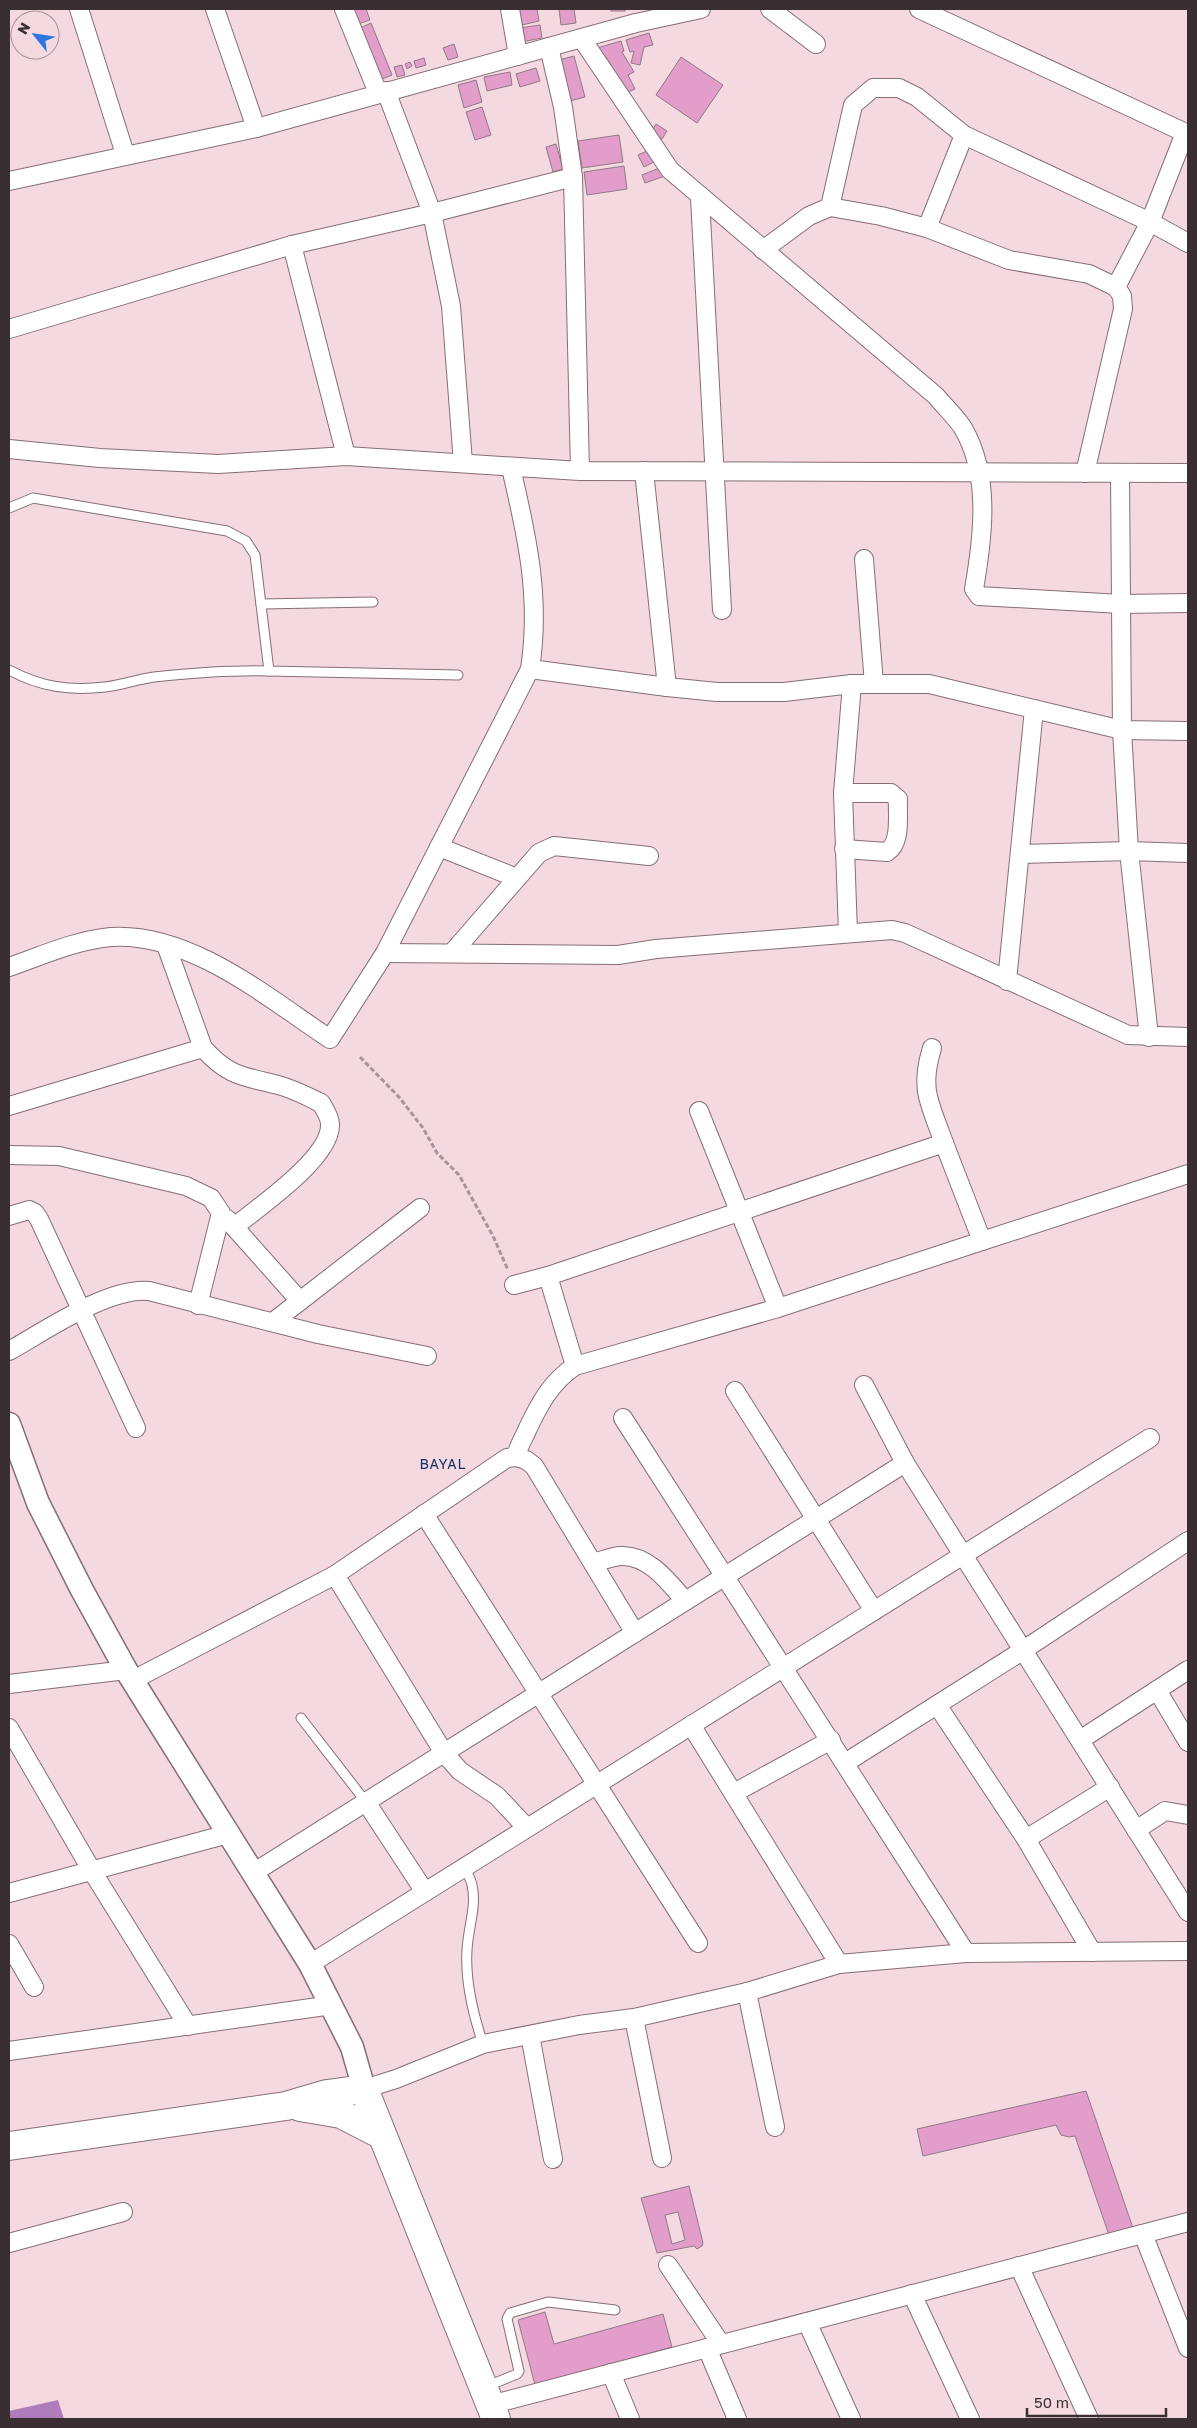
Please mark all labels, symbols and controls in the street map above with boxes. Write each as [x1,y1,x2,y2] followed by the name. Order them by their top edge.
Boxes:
[10,10,60,60] north arrow
[13,19,33,37] text: N
[420,1455,467,1472] district label: BAYAL
[1027,2386,1166,2418] scale bar
[1034,2393,1069,2411] text: 50 m

